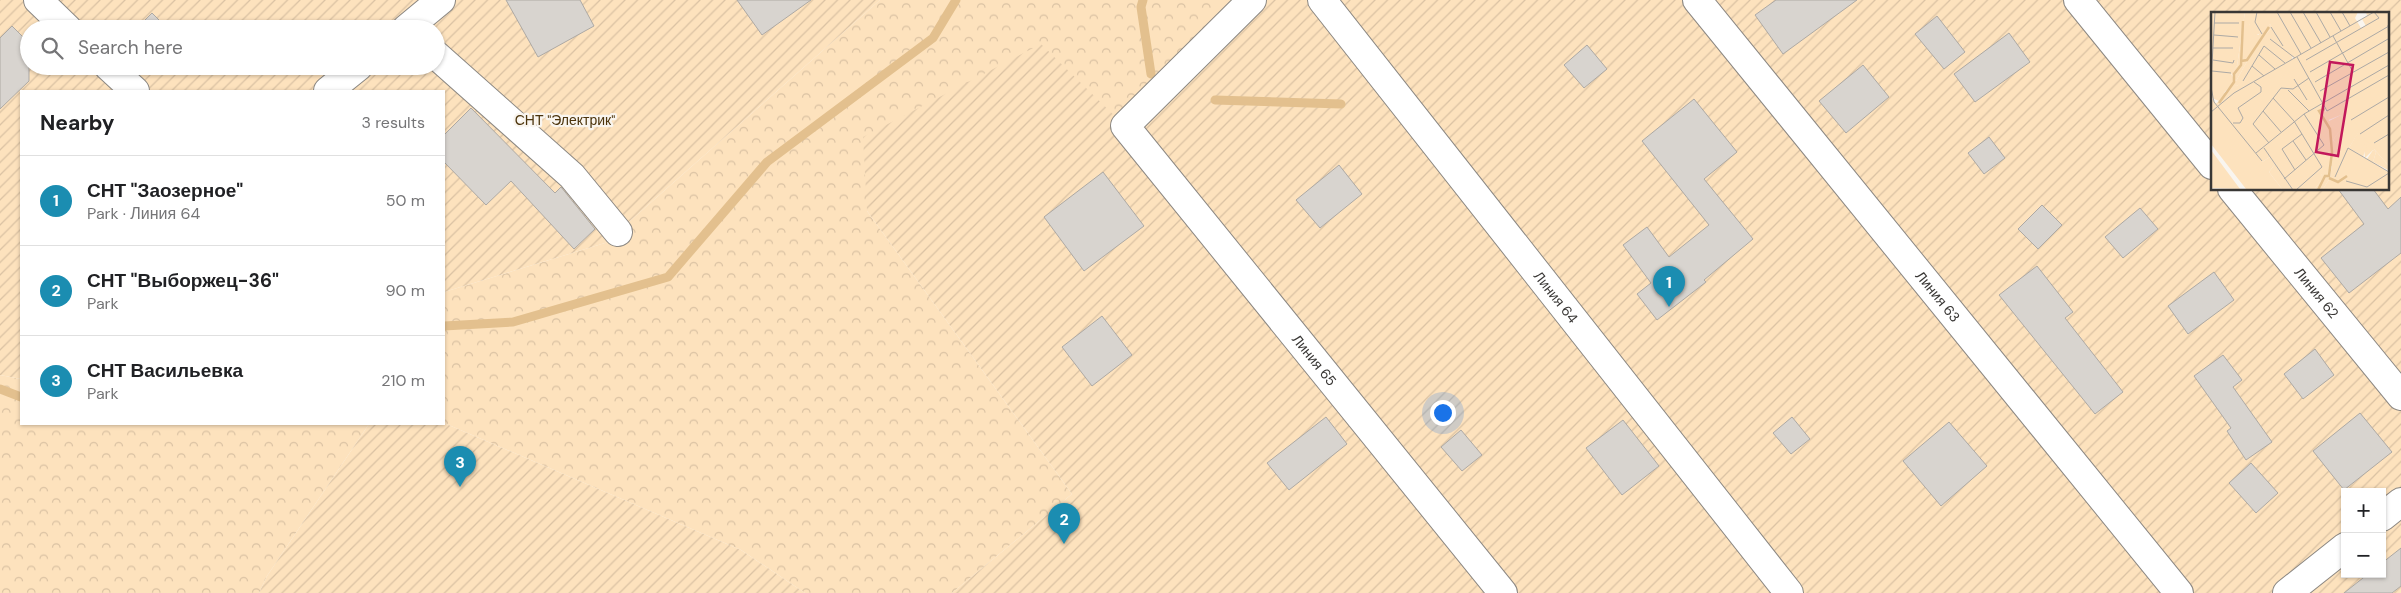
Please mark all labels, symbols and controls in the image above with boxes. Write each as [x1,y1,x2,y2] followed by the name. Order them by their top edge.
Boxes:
[2211,12,2388,190] inset map
[20,20,445,75] search box
[38,34,66,62] icon: search
[78,35,183,60] text: Search here
[40,109,114,137] text: Nearby
[515,111,615,129] park label: СНТ "Электрик"
[362,112,425,133] text: 3 results
[87,178,243,203] text: СНТ "Заозерное"
[53,190,59,211] text: 1
[386,190,425,211] text: 50 m
[87,203,200,224] text: Park · Линия 64
[2291,264,2343,322] street label: Линия 62
[1653,266,1685,307] pin: 1
[1530,267,1582,327] street label: Линия 64
[1912,267,1964,326] street label: Линия 63
[87,268,279,293] text: СНТ "Выборжец-36"
[51,280,61,301] text: 2
[385,280,425,301] text: 90 m
[87,293,119,314] text: Park
[1288,331,1341,389] street label: Линия 65
[87,358,243,383] text: СНТ Васильевка
[51,370,61,391] text: 3
[381,370,425,391] text: 210 m
[87,383,119,404] text: Park
[1430,400,1456,426] your location
[444,446,476,487] pin: 3
[2341,488,2386,578] map controls
[2341,488,2386,533] button: +
[1048,503,1080,544] pin: 2
[2341,533,2386,578] button: −

